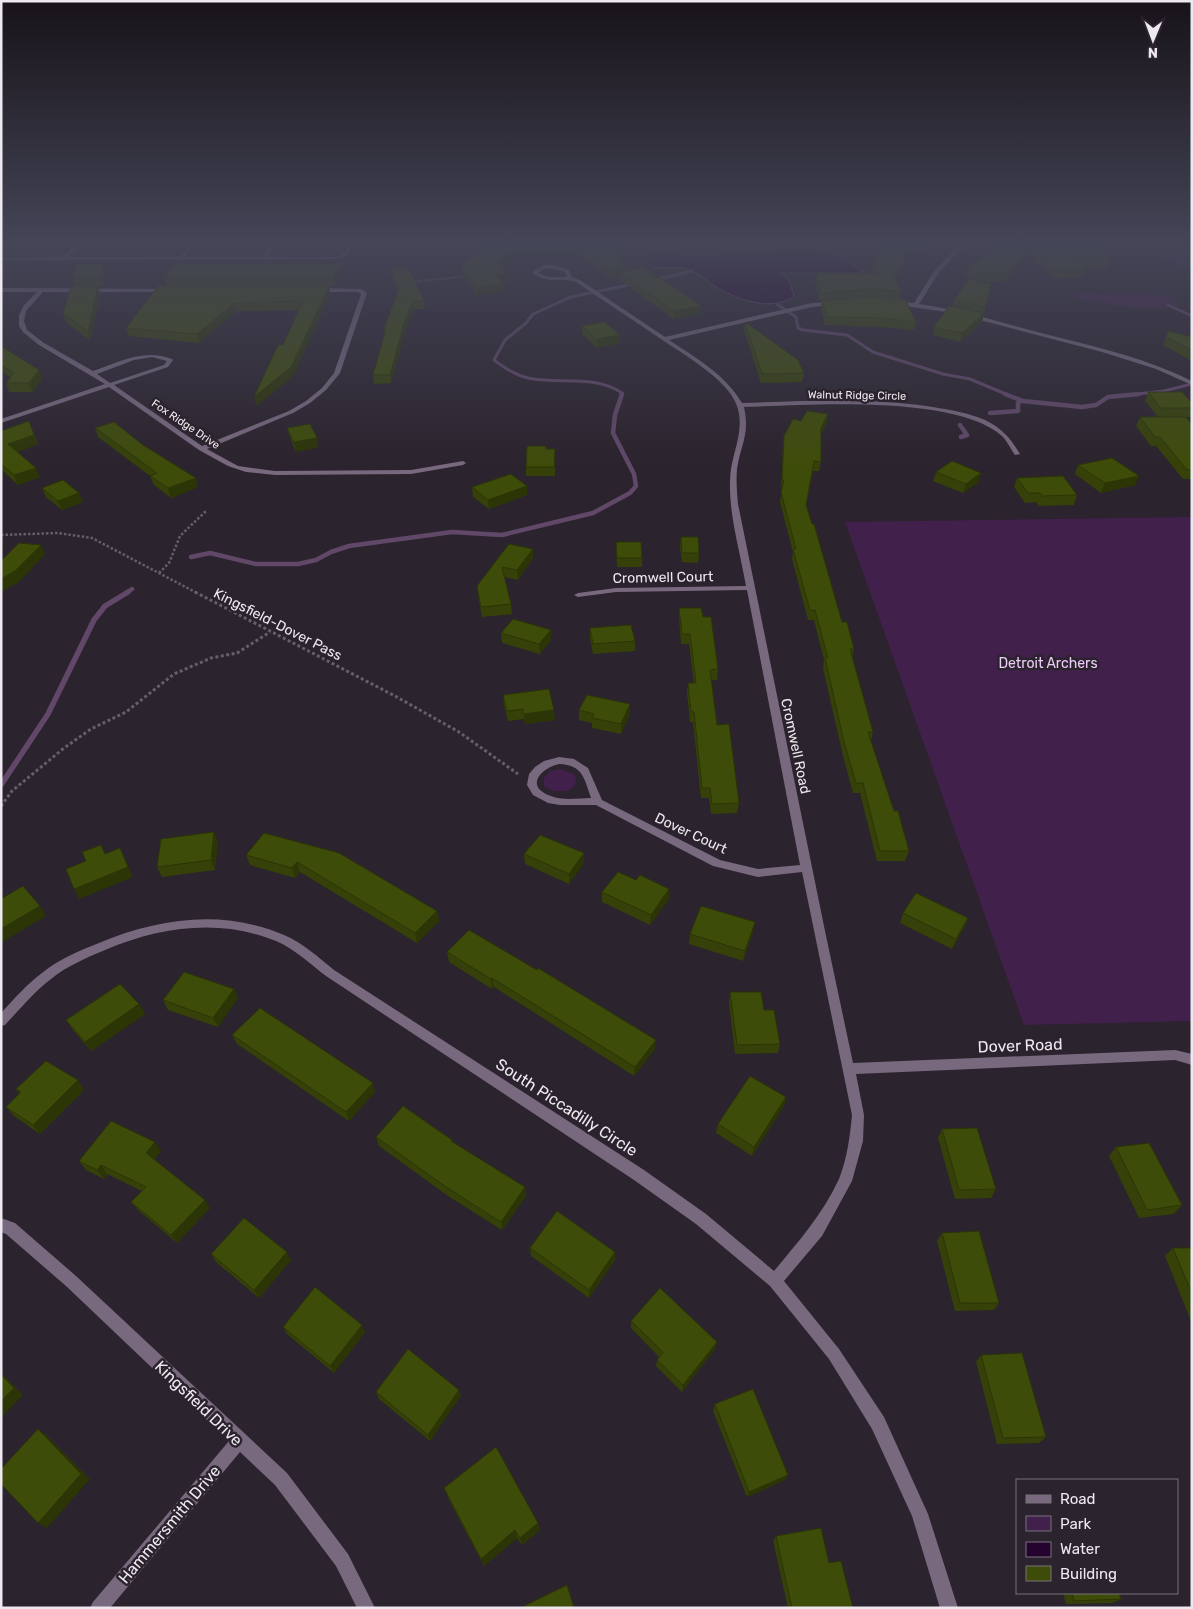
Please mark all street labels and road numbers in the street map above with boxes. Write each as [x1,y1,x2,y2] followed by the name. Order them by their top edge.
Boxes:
[808,388,906,403] street label: Walnut Ridge Circle
[149,397,222,452] street label: Fox Ridge Drive
[613,568,714,587] street label: Cromwell Court
[211,585,345,664] street label: Kingsfield-Dover Pass
[777,697,814,795] street label: Cromwell Road
[652,809,730,858] street label: Dover Court
[977,1035,1063,1056] street label: Dover Road
[492,1055,641,1160] street label: South Piccadilly Circle
[151,1357,246,1450] street label: Kingsfield Drive
[114,1461,224,1587] street label: Hammersmith Drive

